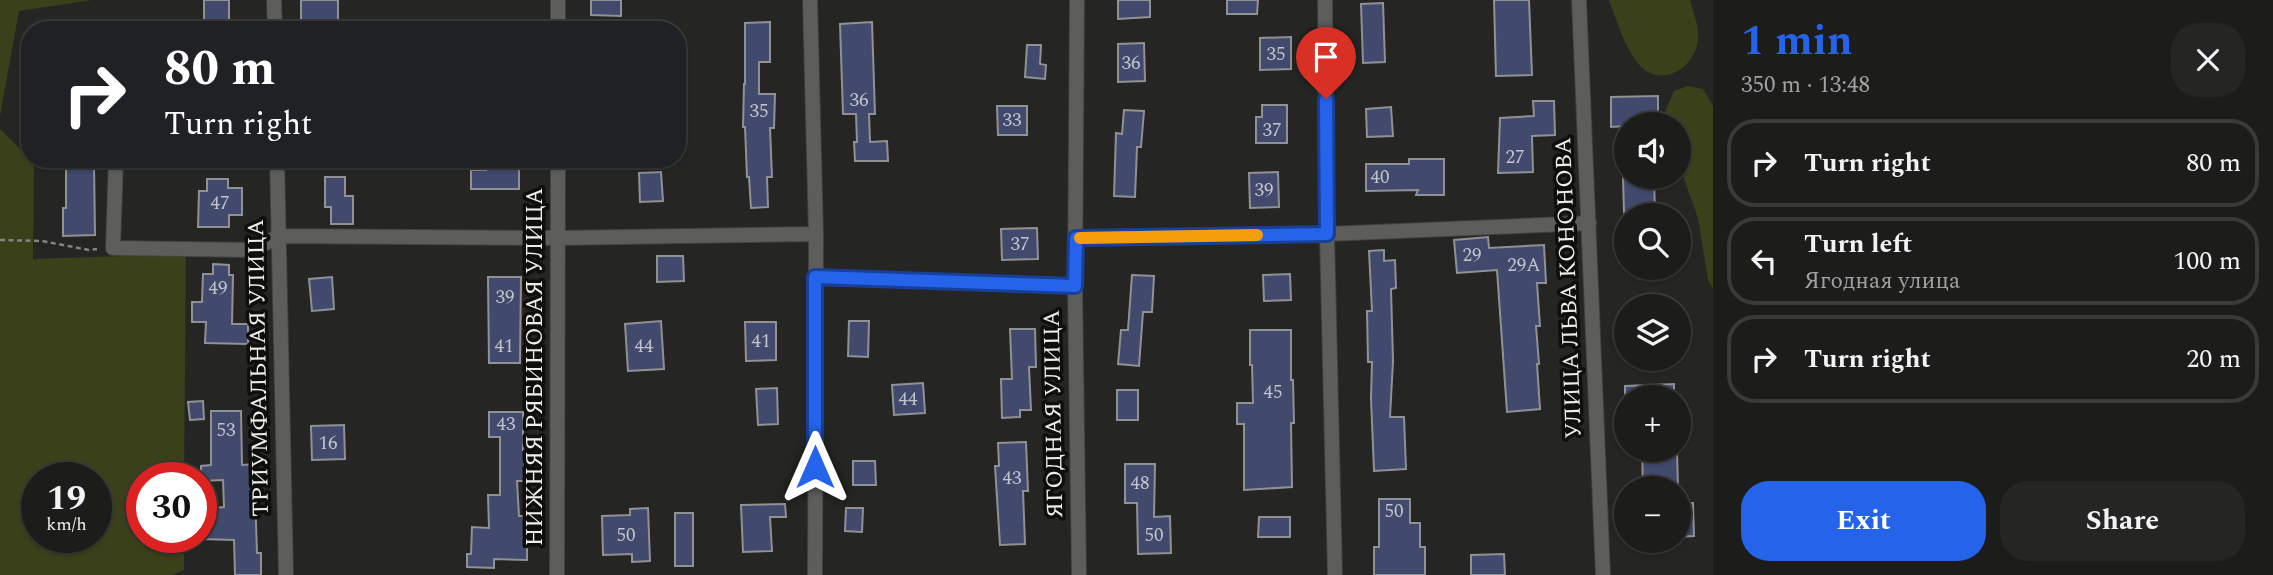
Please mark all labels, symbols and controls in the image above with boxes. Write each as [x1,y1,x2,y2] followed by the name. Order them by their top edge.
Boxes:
[1741,10,1853,73] text: 1 min
[2171,23,2245,97] button: close
[1296,27,1356,99] pin
[164,32,275,107] text: 80 m
[1307,38,1345,76] icon: arrive
[1266,40,1286,69] house number: 35
[49,49,140,140] icon: right
[1121,49,1141,78] house number: 36
[1741,68,1870,103] text: 350 m · 13:48
[849,86,869,115] house number: 36
[749,97,769,126] house number: 35
[164,100,312,149] text: Turn right
[1002,106,1022,135] house number: 33
[1614,112,1691,553] map controls
[1614,112,1691,189] button: sound
[1262,116,1282,145] house number: 37
[1546,137,1592,439] street label: УЛИЦА ЛЬВА КОНОНОВА
[1505,143,1525,172] house number: 27
[1804,143,1931,183] text: Turn right
[2186,143,2241,183] text: 80 m
[1745,144,1783,182] icon: right
[1370,163,1390,192] house number: 40
[1254,176,1274,205] house number: 39
[518,188,553,546] street label: НИЖНЯЯ РЯБИНОВАЯ УЛИЦА
[210,189,230,218] house number: 47
[1614,203,1691,280] button: search
[239,219,279,517] street label: ТРИУМФАЛЬНАЯ УЛИЦА
[1804,224,1912,264] text: Turn left
[1010,230,1030,259] house number: 37
[1462,241,1482,270] house number: 29
[2173,241,2241,281] text: 100 m
[1745,242,1783,280] icon: left
[1507,251,1541,280] house number: 29А
[1804,264,1960,299] text: Ягодная улица
[208,274,228,303] house number: 49
[495,283,515,312] house number: 39
[1614,294,1691,371] button: layers
[1035,310,1073,518] street label: ЯГОДНАЯ УЛИЦА
[751,327,771,356] house number: 41
[494,332,514,361] house number: 41
[634,332,654,361] house number: 44
[1804,339,1931,379] text: Turn right
[2186,339,2241,379] text: 20 m
[1745,340,1783,378] icon: right
[1263,378,1283,407] house number: 45
[898,385,918,414] house number: 44
[1614,385,1691,462] button: +
[496,410,516,439] house number: 43
[216,416,236,445] house number: 53
[318,429,338,458] house number: 16
[778,430,852,504] position arrow
[126,462,217,553] speed limit sign: 30
[1002,464,1022,493] house number: 43
[1130,469,1150,498] house number: 48
[47,472,86,525] text: 19
[1614,476,1691,553] button: −
[1741,481,1986,561] button: Exit
[2000,481,2245,561] button: Share
[1384,497,1404,526] house number: 50
[46,511,87,538] text: km/h
[616,521,636,550] house number: 50
[1144,521,1164,550] house number: 50

